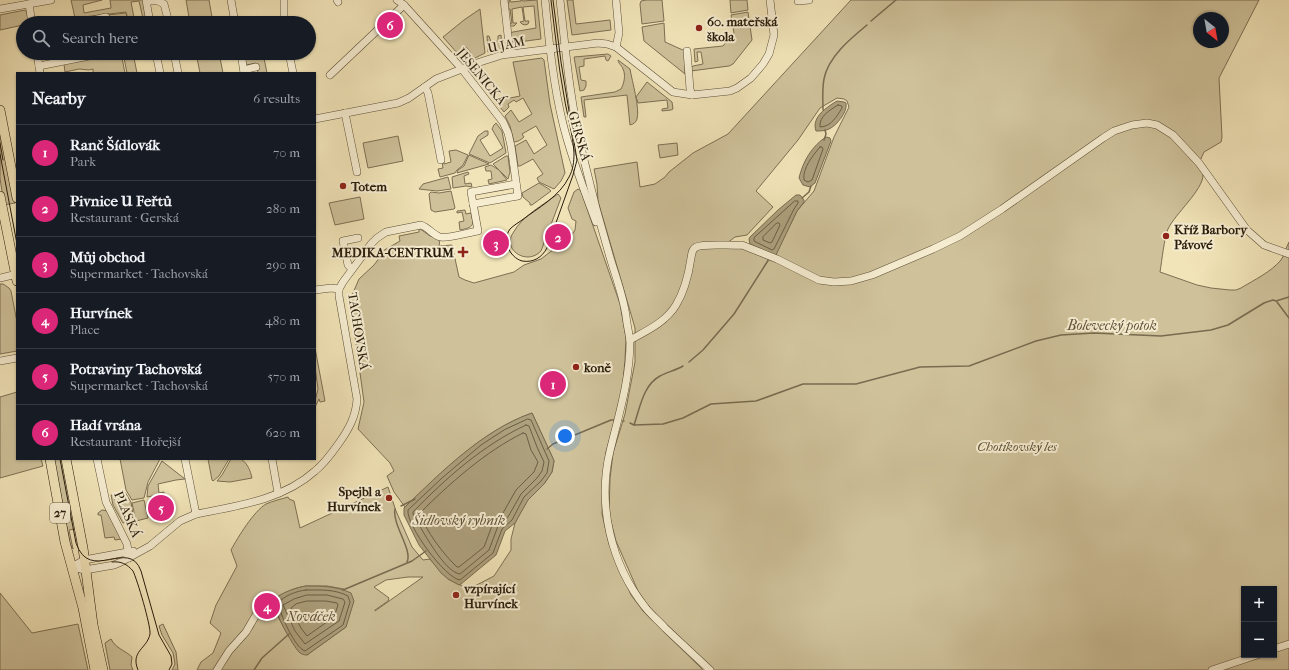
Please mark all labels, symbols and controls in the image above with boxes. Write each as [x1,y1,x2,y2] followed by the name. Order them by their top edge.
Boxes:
[377,10,403,40] pin: 6
[1193,12,1229,48] north arrow
[707,14,778,44] place label: 60. mateřská škola
[16,16,316,60] search box
[694,23,704,33] marker: 60. mateřská škola
[30,27,52,49] icon: search
[62,29,138,47] text: Search here
[486,33,526,56] street label: U JAM
[453,44,510,108] street label: JESENICKÁ
[32,88,86,108] text: Nearby
[253,91,300,106] text: 6 results
[565,109,594,163] street label: GERSKÁ
[70,136,160,154] text: Ranč Šídlovák
[43,145,47,160] text: 1
[273,145,300,160] text: 70 m
[70,154,96,169] text: Park
[350,179,387,194] place label: Totem
[338,181,348,191] marker: Totem
[70,192,172,210] text: Pivnice U Feřtů
[42,201,48,216] text: 2
[266,201,300,216] text: 280 m
[70,210,179,225] text: Restaurant · Gerská
[545,222,571,252] pin: 2
[1174,222,1248,252] place label: Kříž Barbory Pávové
[483,228,509,258] pin: 3
[1161,231,1171,241] marker: Kříž Barbory Pávové
[331,245,454,260] place label: MEDIKA-CENTRUM
[457,246,469,258] marker: MEDIKA-CENTRUM
[70,248,145,266] text: Můj obchod
[42,257,48,272] text: 3
[266,257,300,272] text: 290 m
[70,266,208,281] text: Supermarket · Tachovská
[345,291,372,372] street label: TACHOVSKÁ
[70,304,132,322] text: Hurvínek
[41,313,49,328] text: 4
[265,313,300,328] text: 480 m
[1066,317,1157,334] water label: Bolevecký potok
[70,322,100,337] text: Place
[70,360,202,378] text: Potraviny Tachovská
[583,360,611,375] place label: koně
[571,362,581,372] marker: koně
[42,369,48,384] text: 5
[267,369,300,384] text: 570 m
[540,369,566,399] pin: 1
[70,378,208,393] text: Supermarket · Tachovská
[70,416,141,434] text: Hadí vrána
[41,425,49,440] text: 6
[266,425,300,440] text: 620 m
[555,426,575,446] your location
[70,434,181,449] text: Restaurant · Hořejší
[977,439,1058,454] park label: Chotíkovský les
[327,484,382,514] place label: Spejbl a Hurvínek
[111,489,144,540] street label: PLASKÁ
[148,493,174,523] pin: 5
[384,493,394,503] marker: Spejbl a Hurvínek
[50,503,70,523] road number: 27
[412,512,505,529] water label: Šidlovský rybník
[463,581,519,611] place label: vzpírající Hurvínek
[1241,586,1277,658] map controls
[1241,586,1277,622] button: +
[451,590,461,600] marker: vzpírající Hurvínek
[254,591,280,621] pin: 4
[285,608,336,625] water label: Nováček
[1241,622,1277,658] button: −

